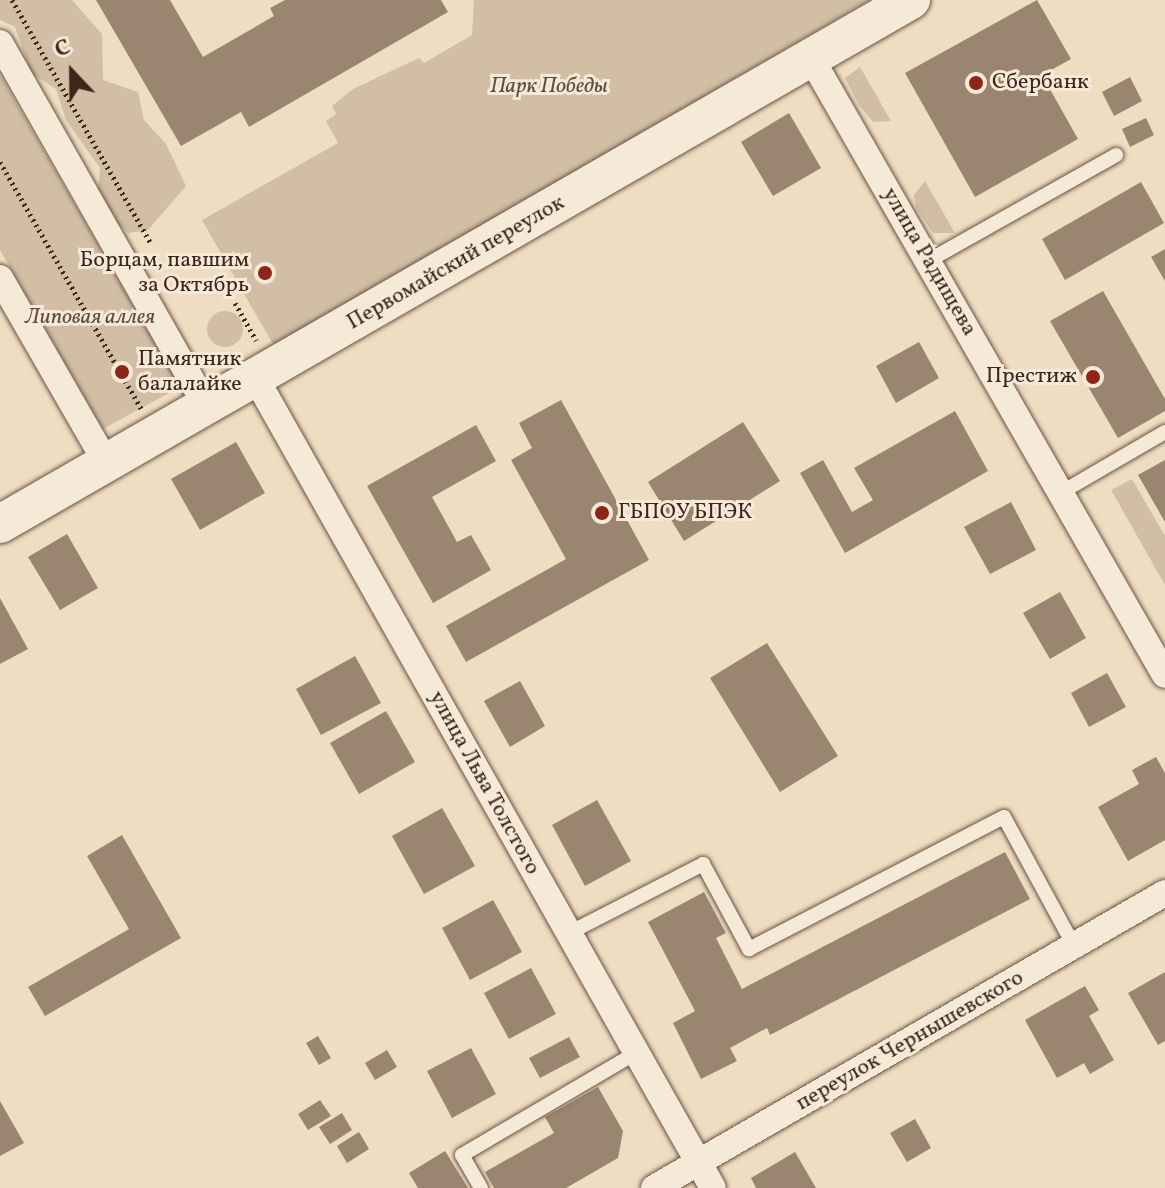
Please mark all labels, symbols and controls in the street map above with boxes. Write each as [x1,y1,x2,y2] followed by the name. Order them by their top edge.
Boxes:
[32,32,112,112] north arrow
[50,32,75,66] text: С
[992,70,1089,96] place label: Сбербанк
[490,74,608,100] park label: Парк Победы
[967,74,985,92] marker: Сбербанк
[876,183,982,341] street label: улица Радищева
[343,190,569,336] street label: Первомайский переулок
[80,247,249,298] place label: Борцам, павшим за Октябрь
[256,264,274,282] marker: Борцам, павшим за Октябрь
[25,305,155,331] park label: Липовая аллея
[138,346,242,398] place label: Памятник балалайке
[113,363,131,381] marker: Памятник балалайке
[986,364,1077,390] place label: Престиж
[1084,368,1102,386] marker: Престиж
[618,500,753,526] place label: ГБПОУ БПЭК
[593,504,611,522] marker: ГБПОУ БПЭК
[422,686,546,880] street label: улица Льва Толстого
[792,965,1028,1117] street label: переулок Чернышевского

